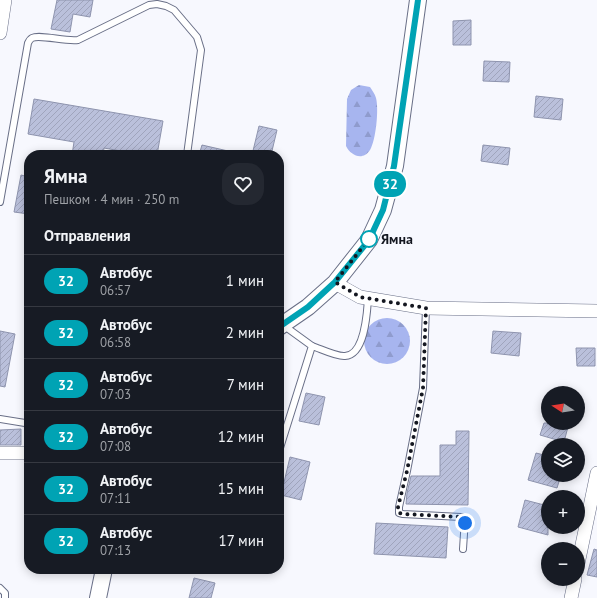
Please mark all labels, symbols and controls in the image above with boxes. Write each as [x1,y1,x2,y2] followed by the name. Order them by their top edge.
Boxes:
[222,163,264,205] button: heart
[44,164,87,188] text: Ямна
[372,171,408,197] line badge: 32
[382,175,398,193] text: 32
[44,191,179,208] text: Пешком · 4 мин · 250 m
[44,226,131,245] text: Отправления
[360,230,378,248] marker: Ямна
[381,230,413,248] place label: Ямна
[100,263,152,282] text: Автобус
[226,271,264,290] text: 1 мин
[58,272,74,290] text: 32
[100,282,131,299] text: 06:57
[100,315,152,334] text: Автобус
[226,323,264,342] text: 2 мин
[58,324,74,342] text: 32
[100,334,131,351] text: 06:58
[100,367,152,386] text: Автобус
[227,375,264,394] text: 7 мин
[58,376,74,394] text: 32
[100,386,131,403] text: 07:03
[541,386,585,430] north arrow
[541,386,585,586] map controls
[100,419,152,438] text: Автобус
[218,427,264,446] text: 12 мин
[58,428,74,446] text: 32
[100,438,131,455] text: 07:08
[541,438,585,482] button: layers
[100,471,152,490] text: Автобус
[218,479,264,498] text: 15 мин
[58,480,74,498] text: 32
[100,490,131,507] text: 07:11
[541,490,585,534] button: +
[455,513,475,533] your location
[100,523,152,542] text: Автобус
[218,531,264,550] text: 17 мин
[58,532,74,550] text: 32
[100,542,131,559] text: 07:13
[541,542,585,586] button: −

